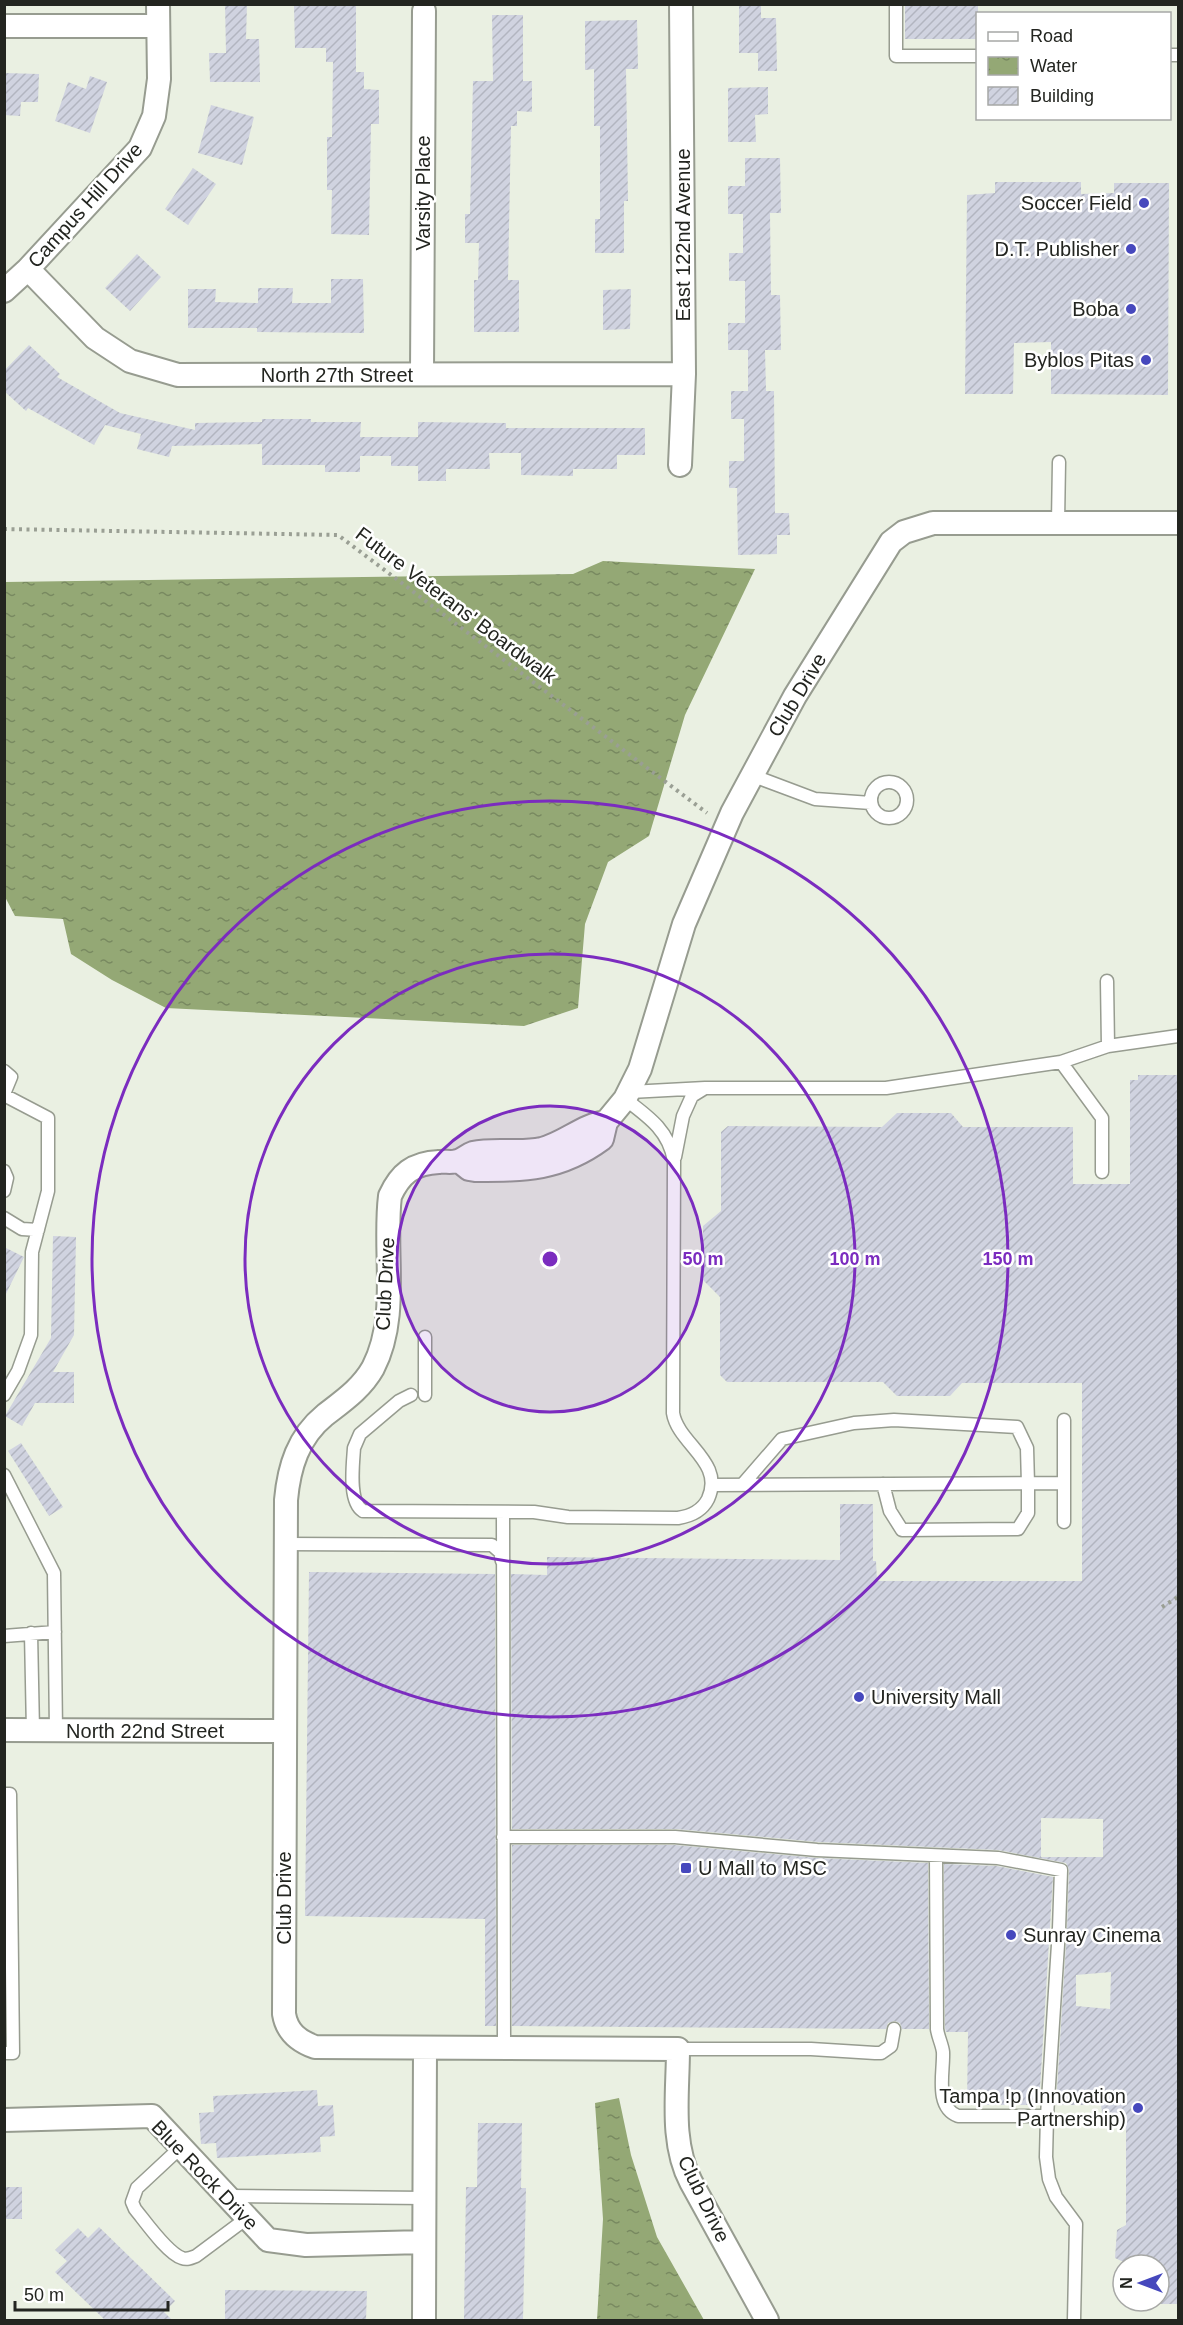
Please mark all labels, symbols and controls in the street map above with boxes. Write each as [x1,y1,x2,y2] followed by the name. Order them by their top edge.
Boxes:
[976,12,1171,120] legend
[1030,26,1073,46] text: Road
[1030,56,1077,76] text: Water
[1030,86,1094,106] text: Building
[412,135,434,251] street label: Varsity Place
[23,138,147,272] street label: Campus Hill Drive
[672,148,694,322] street label: East 122nd Avenue
[1021,192,1132,214] place label: Soccer Field
[1137,196,1151,210] marker: Soccer Field
[995,238,1119,260] place label: D.T. Publisher
[1124,242,1138,256] marker: D.T. Publisher
[1072,298,1120,320] place label: Boba
[1124,302,1138,316] marker: Boba
[1024,349,1134,371] place label: Byblos Pitas
[1139,353,1153,367] marker: Byblos Pitas
[261,364,414,386] street label: North 27th Street
[352,522,561,688] street label: Future Veterans' Boardwalk
[764,649,830,741] street label: Club Drive
[372,1237,398,1331] street label: Club Drive
[540,1249,560,1269] centre of rings
[682,1249,724,1269] text: 50 m
[829,1249,881,1269] text: 100 m
[982,1249,1034,1269] text: 150 m
[871,1686,1001,1708] place label: University Mall
[852,1690,866,1704] marker: University Mall
[66,1720,224,1742] street label: North 22nd Street
[273,1851,295,1945] street label: Club Drive
[698,1857,827,1879] place label: U Mall to MSC
[679,1861,693,1875] marker: U Mall to MSC
[1023,1924,1162,1946] place label: Sunray Cinema
[1004,1928,1018,1942] marker: Sunray Cinema
[939,2085,1126,2130] place label: Tampa !p (Innovation Partnership)
[1131,2101,1145,2115] marker: Tampa !p (Innovation Partnership)
[147,2116,263,2234] street label: Blue Rock Drive
[674,2152,734,2246] street label: Club Drive
[1111,2253,1171,2313] north arrow
[15,2274,168,2312] scale bar
[1118,2277,1135,2289] text: N
[24,2285,64,2305] text: 50 m

